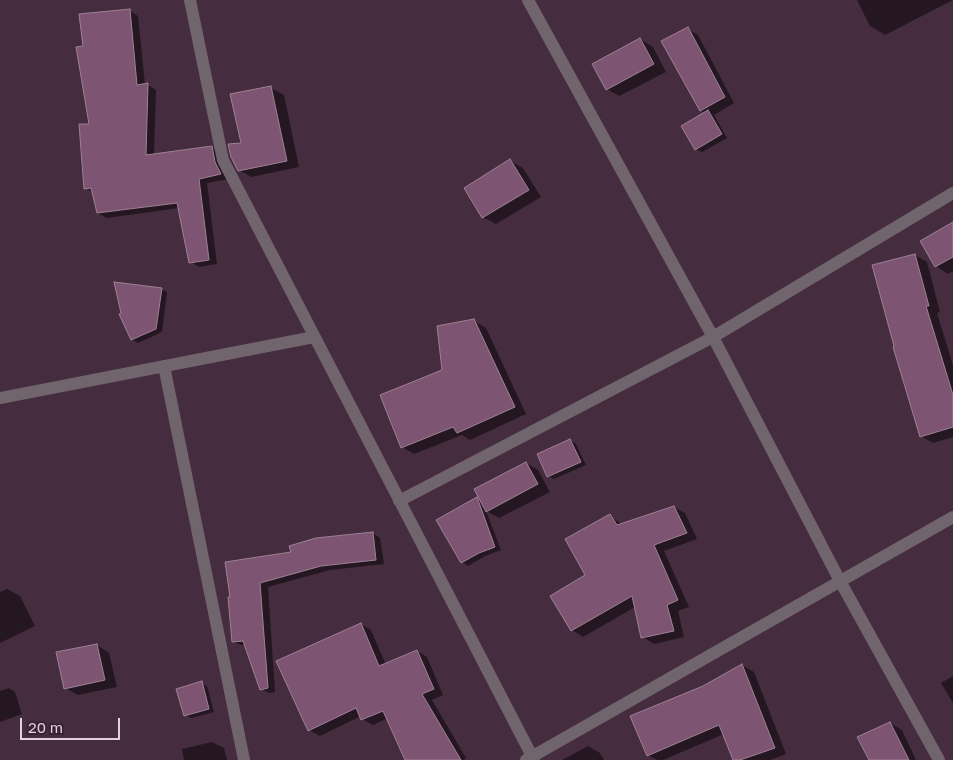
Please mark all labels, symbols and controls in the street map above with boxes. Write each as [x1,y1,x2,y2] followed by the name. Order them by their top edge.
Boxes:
[22,708,122,740] scale bar
[28,718,63,736] text: 20 m

